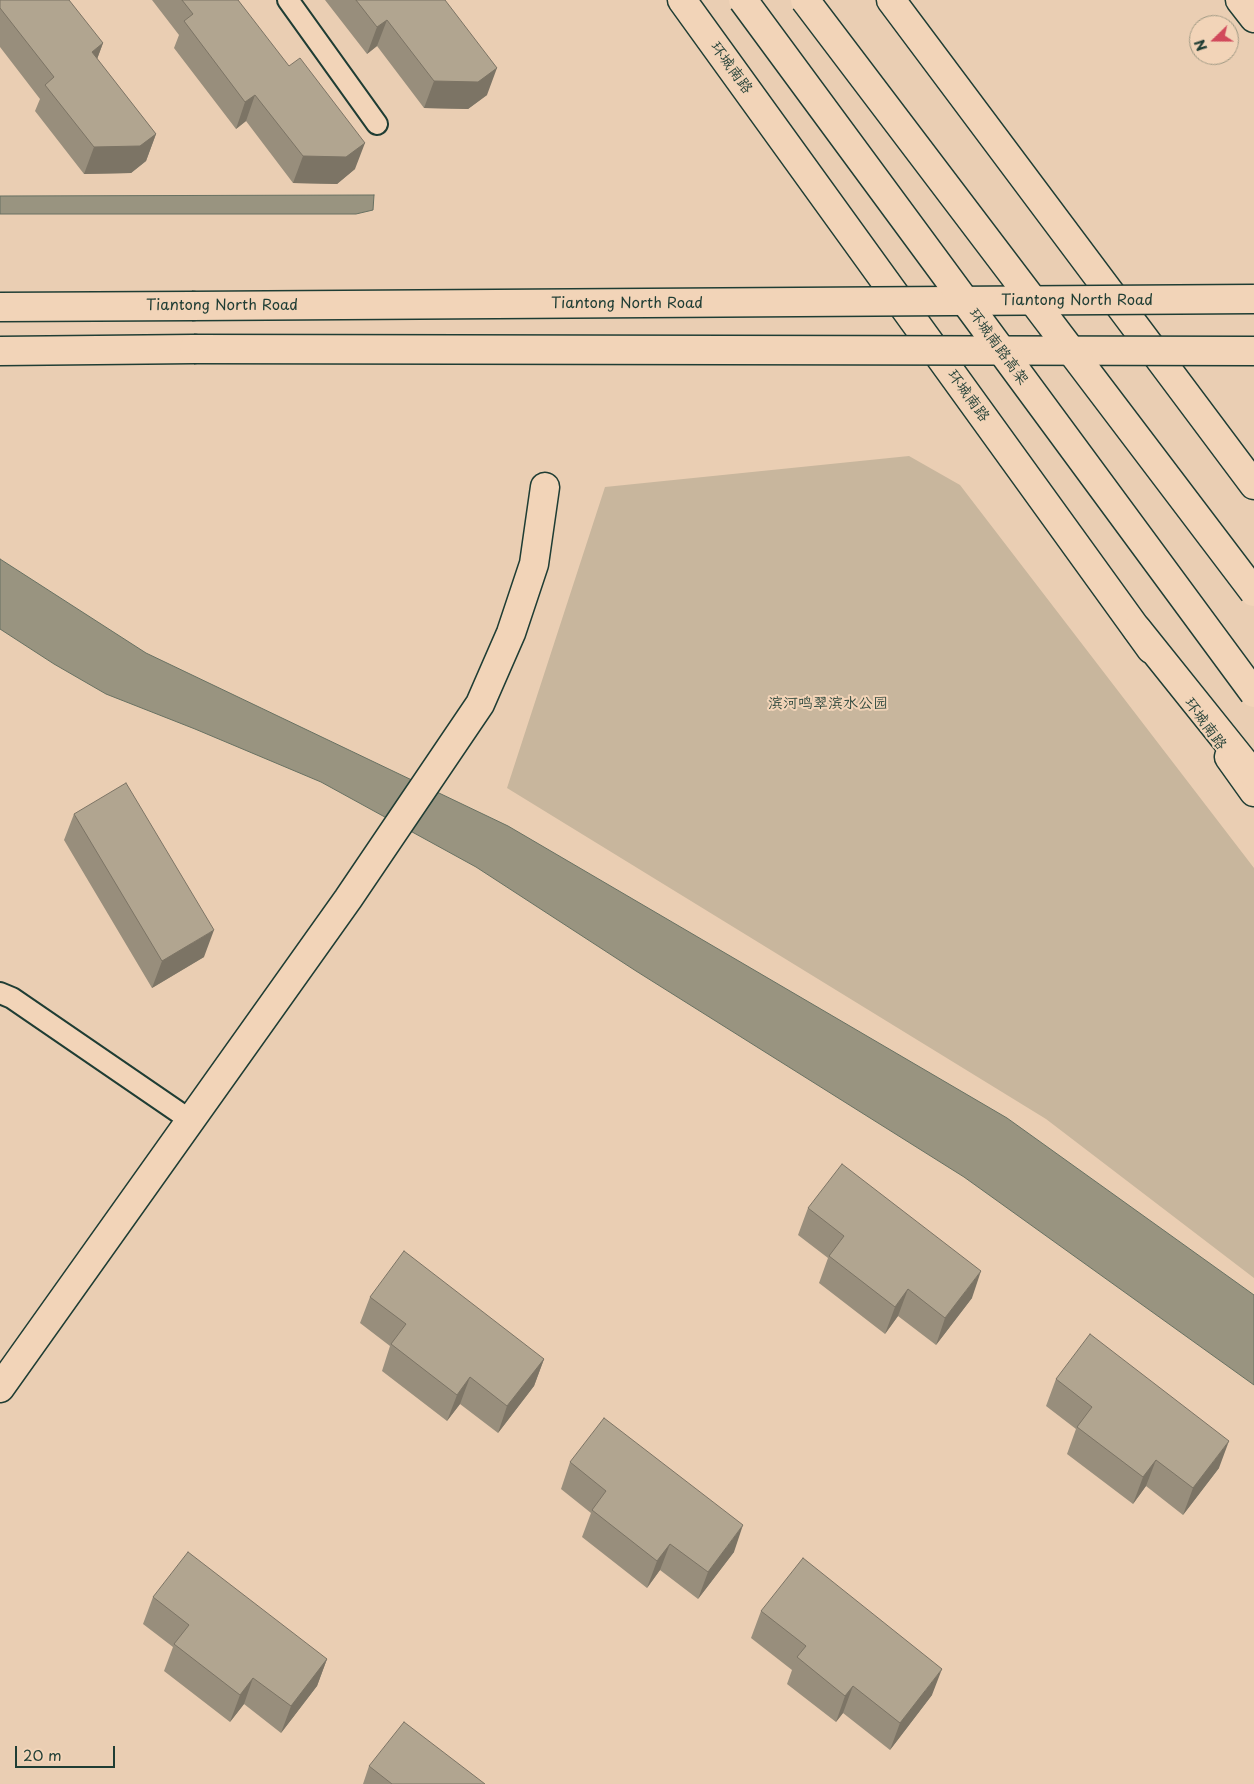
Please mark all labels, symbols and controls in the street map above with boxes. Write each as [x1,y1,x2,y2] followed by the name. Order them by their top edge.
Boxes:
[1189,15,1239,65] north arrow
[1189,36,1212,55] text: N
[706,38,756,98] street label: 环城南路
[1001,292,1153,310] street label: Tiantong North Road
[551,295,703,313] street label: Tiantong North Road
[146,297,298,315] street label: Tiantong North Road
[964,305,1032,389] street label: 环城南路高架
[943,366,993,426] street label: 环城南路
[1180,694,1230,754] street label: 环城南路
[768,695,888,713] park label: 滨河鸣翠滨水公园
[18,1736,118,1768] scale bar
[23,1743,62,1766] text: 20 m

